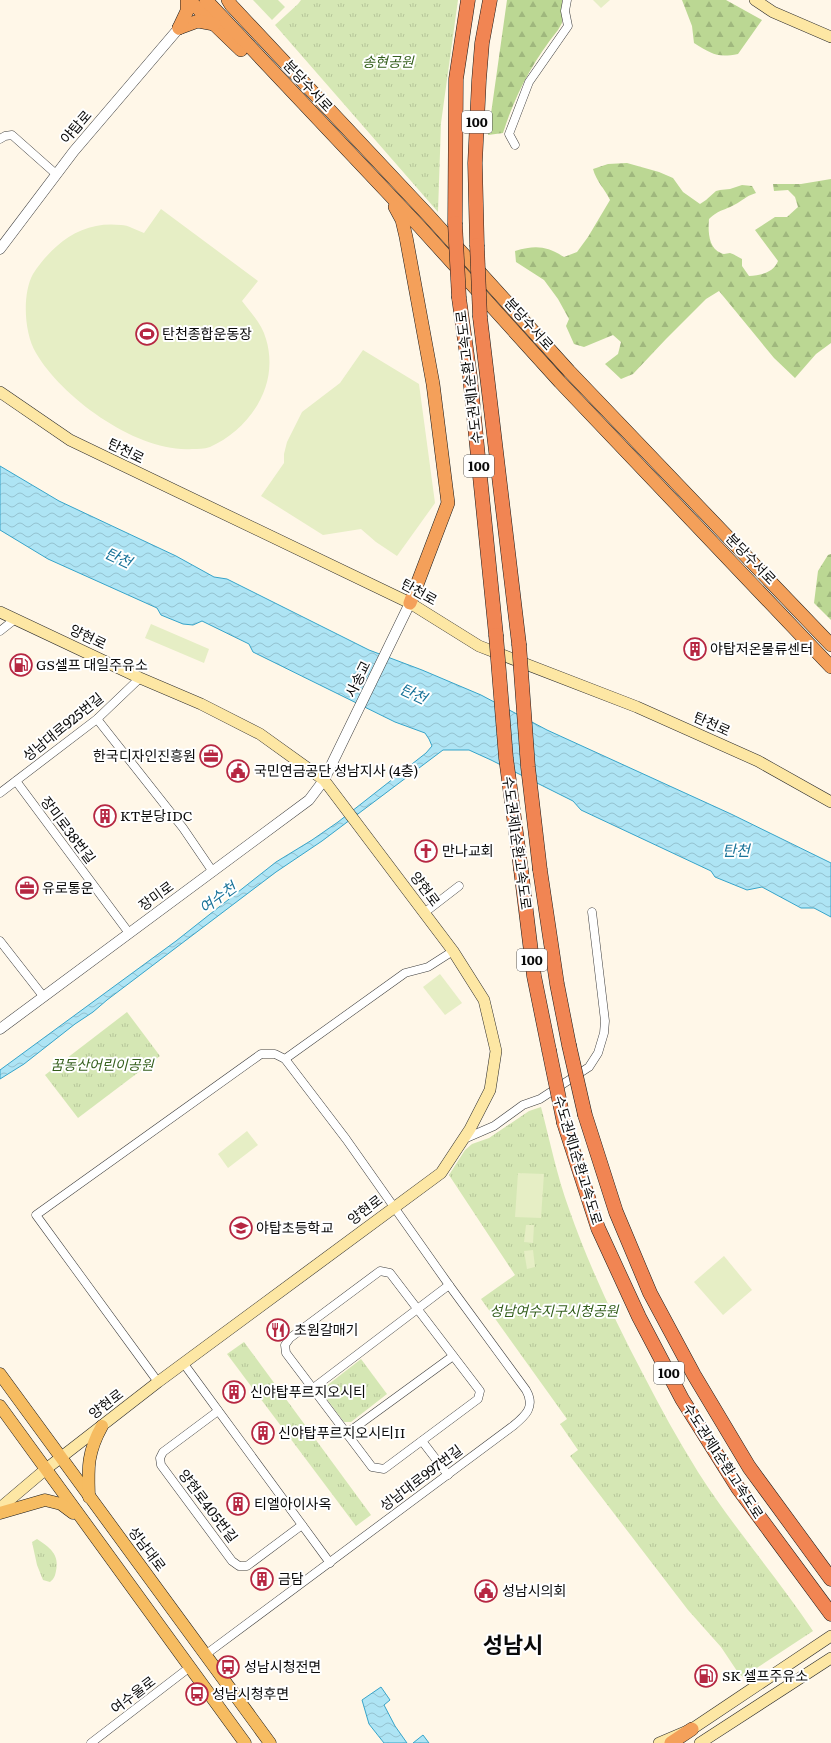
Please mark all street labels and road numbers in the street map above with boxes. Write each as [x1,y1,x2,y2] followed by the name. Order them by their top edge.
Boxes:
[279,55,338,116] street label: 분당수서로
[55,105,96,147] street label: 야탑로
[462,111,492,133] road number: 100
[501,293,559,354] street label: 분당수서로
[450,309,486,445] street label: 수도권제1순환고속도로
[105,433,148,468] street label: 탄천로
[464,455,494,477] road number: 100
[722,528,781,588] street label: 분당수서로
[398,573,441,609] street label: 탄천로
[67,619,110,653] street label: 양현로
[340,657,375,700] street label: 사송교
[18,687,107,765] street label: 성남대로925번길
[691,706,734,740] street label: 탄천로
[499,775,537,911] street label: 수도권제1순환고속도로
[37,792,101,867] street label: 장미로38번길
[406,867,445,910] street label: 양현로
[134,876,177,915] street label: 장미로
[517,949,547,971] road number: 100
[550,1092,608,1227] street label: 수도권제1순환고속도로
[343,1190,386,1229] street label: 양현로
[654,1362,684,1384] road number: 100
[84,1383,127,1423] street label: 양현로
[679,1399,769,1522] street label: 수도권제1순환고속도로
[375,1439,466,1515] street label: 성남대로997번길
[175,1465,243,1546] street label: 양현로405번길
[124,1522,171,1575] street label: 성남대로
[106,1671,159,1718] street label: 여수울로

